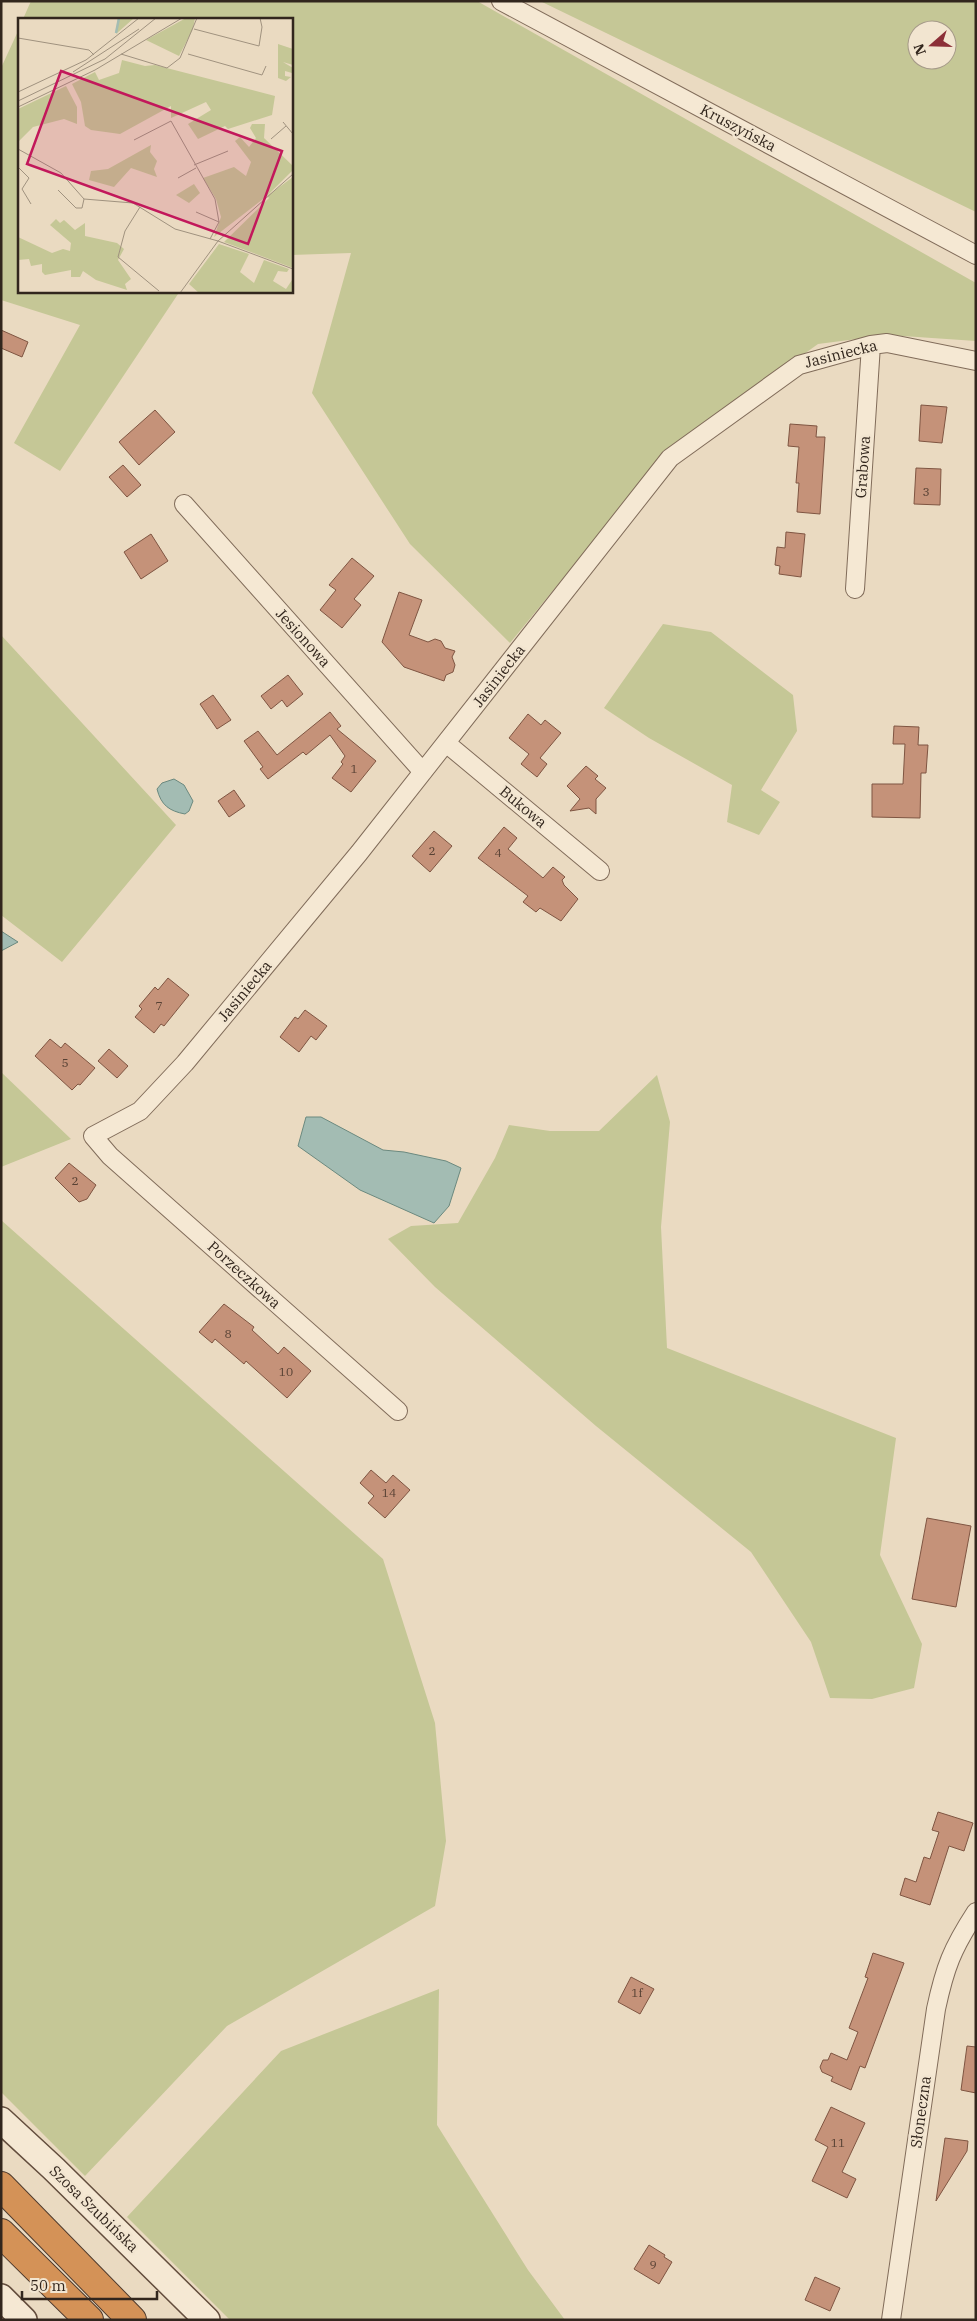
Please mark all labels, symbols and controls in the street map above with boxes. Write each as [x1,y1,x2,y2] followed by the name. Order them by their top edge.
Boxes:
[18,18,292,292] inset map
[907,20,957,70] north arrow
[909,41,930,58] text: N
[697,100,779,155] street label: Kruszyńska
[803,335,879,372] street label: Jasiniecka
[851,435,874,499] street label: Grabowa
[922,484,930,499] house number: 3
[272,604,335,671] street label: Jesionowa
[468,641,529,711] street label: Jasiniecka
[350,761,358,776] house number: 1
[496,781,551,832] street label: Bukowa
[428,843,436,858] house number: 2
[494,845,502,860] house number: 4
[214,956,276,1025] street label: Jasiniecka
[155,998,163,1013] house number: 7
[61,1055,69,1070] house number: 5
[71,1173,79,1188] house number: 2
[204,1237,285,1312] street label: Porzeczkowa
[224,1326,232,1341] house number: 8
[279,1364,293,1379] house number: 10
[382,1485,396,1500] house number: 14
[631,1985,644,2000] house number: 1f
[906,2075,935,2149] street label: Słoneczna
[831,2135,845,2150] house number: 11
[46,2161,143,2256] street label: Szosa Szubińska
[649,2257,657,2272] house number: 9
[22,2268,158,2300] scale bar
[30,2276,66,2295] text: 50 m

